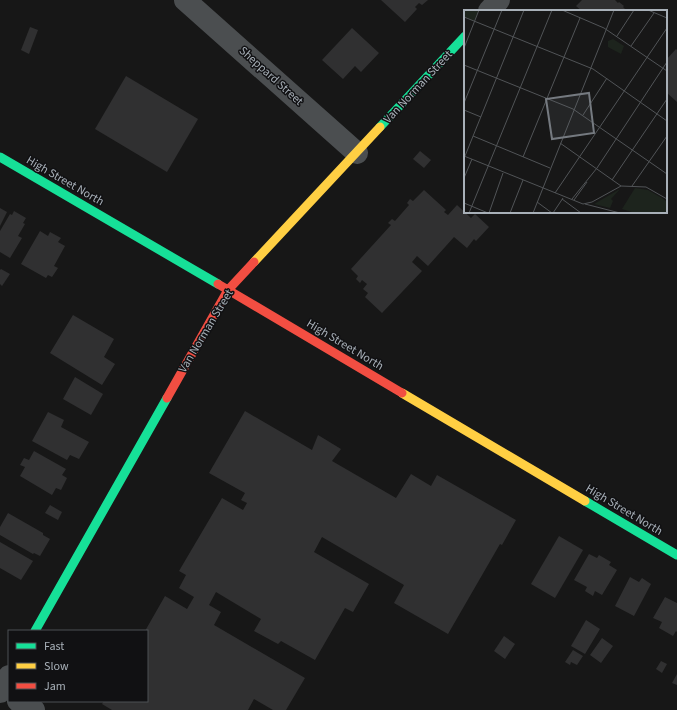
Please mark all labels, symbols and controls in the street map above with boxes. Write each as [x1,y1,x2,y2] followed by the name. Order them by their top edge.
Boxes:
[464,10,667,213] inset map
[235,42,307,110] street label: Sheppard Street
[380,47,456,127] street label: Van Norman Street
[23,152,107,210] street label: High Street North
[174,286,238,376] street label: Van Norman Street
[303,315,387,375] street label: High Street North
[582,480,666,540] street label: High Street North
[8,630,148,702] legend
[44,638,64,655] text: Fast
[44,658,69,675] text: Slow
[44,678,66,695] text: Jam

